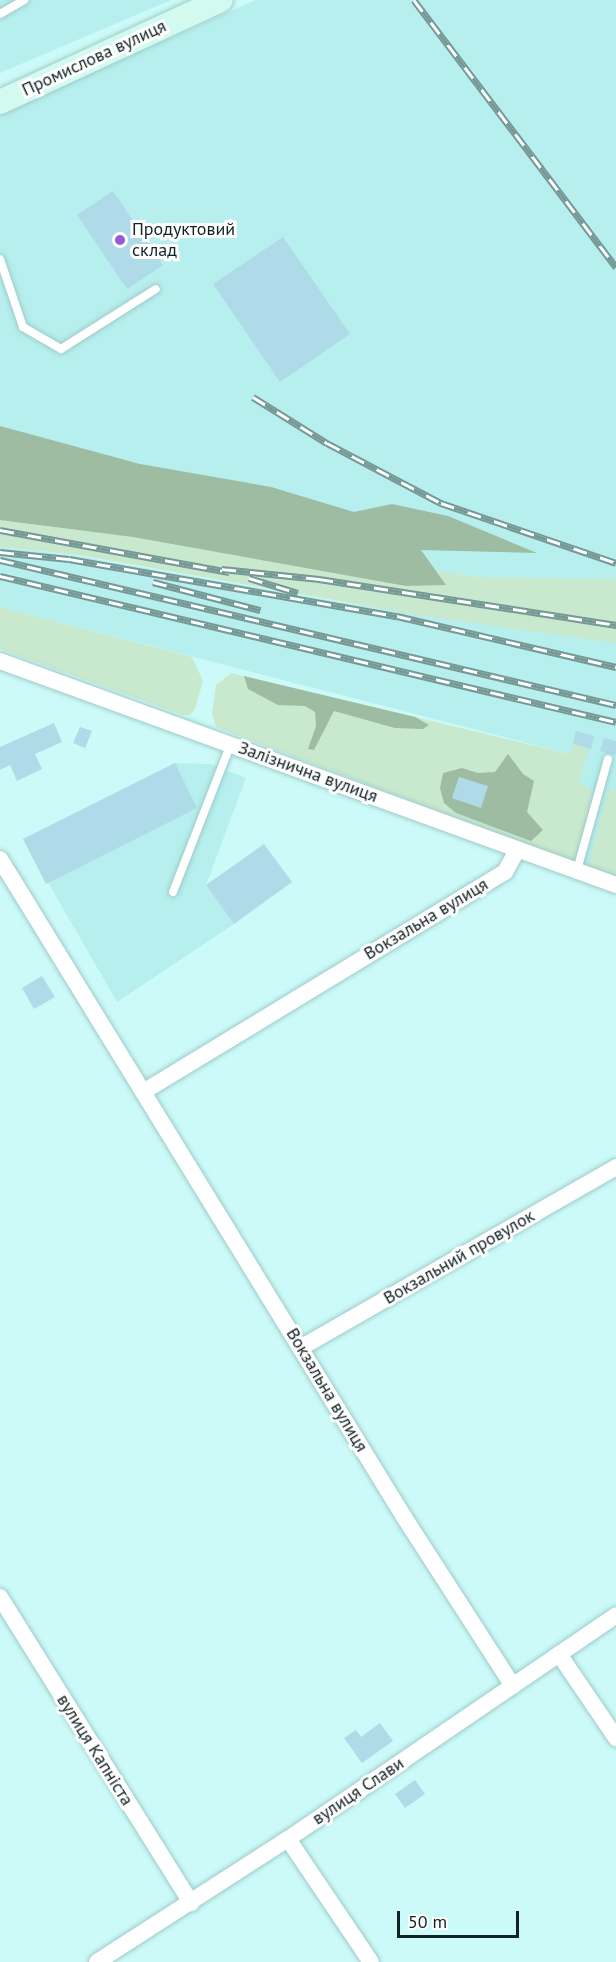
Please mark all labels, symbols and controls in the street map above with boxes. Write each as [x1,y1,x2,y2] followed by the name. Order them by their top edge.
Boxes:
[18,15,170,101] street label: Промислова вулиця
[132,219,235,262] place label: Продуктовий склад
[113,233,127,247] marker: Продуктовий склад
[235,737,381,807] street label: Залізнична вулиця
[360,873,492,965] street label: Вокзальна вулиця
[380,1205,538,1309] street label: Вокзальний провулок
[281,1324,373,1456] street label: Вокзальна вулиця
[52,1690,138,1810] street label: вулиця Капніста
[308,1752,408,1830] street label: вулиця Слави
[400,1899,522,1937] scale bar
[408,1910,447,1933] text: 50 m

